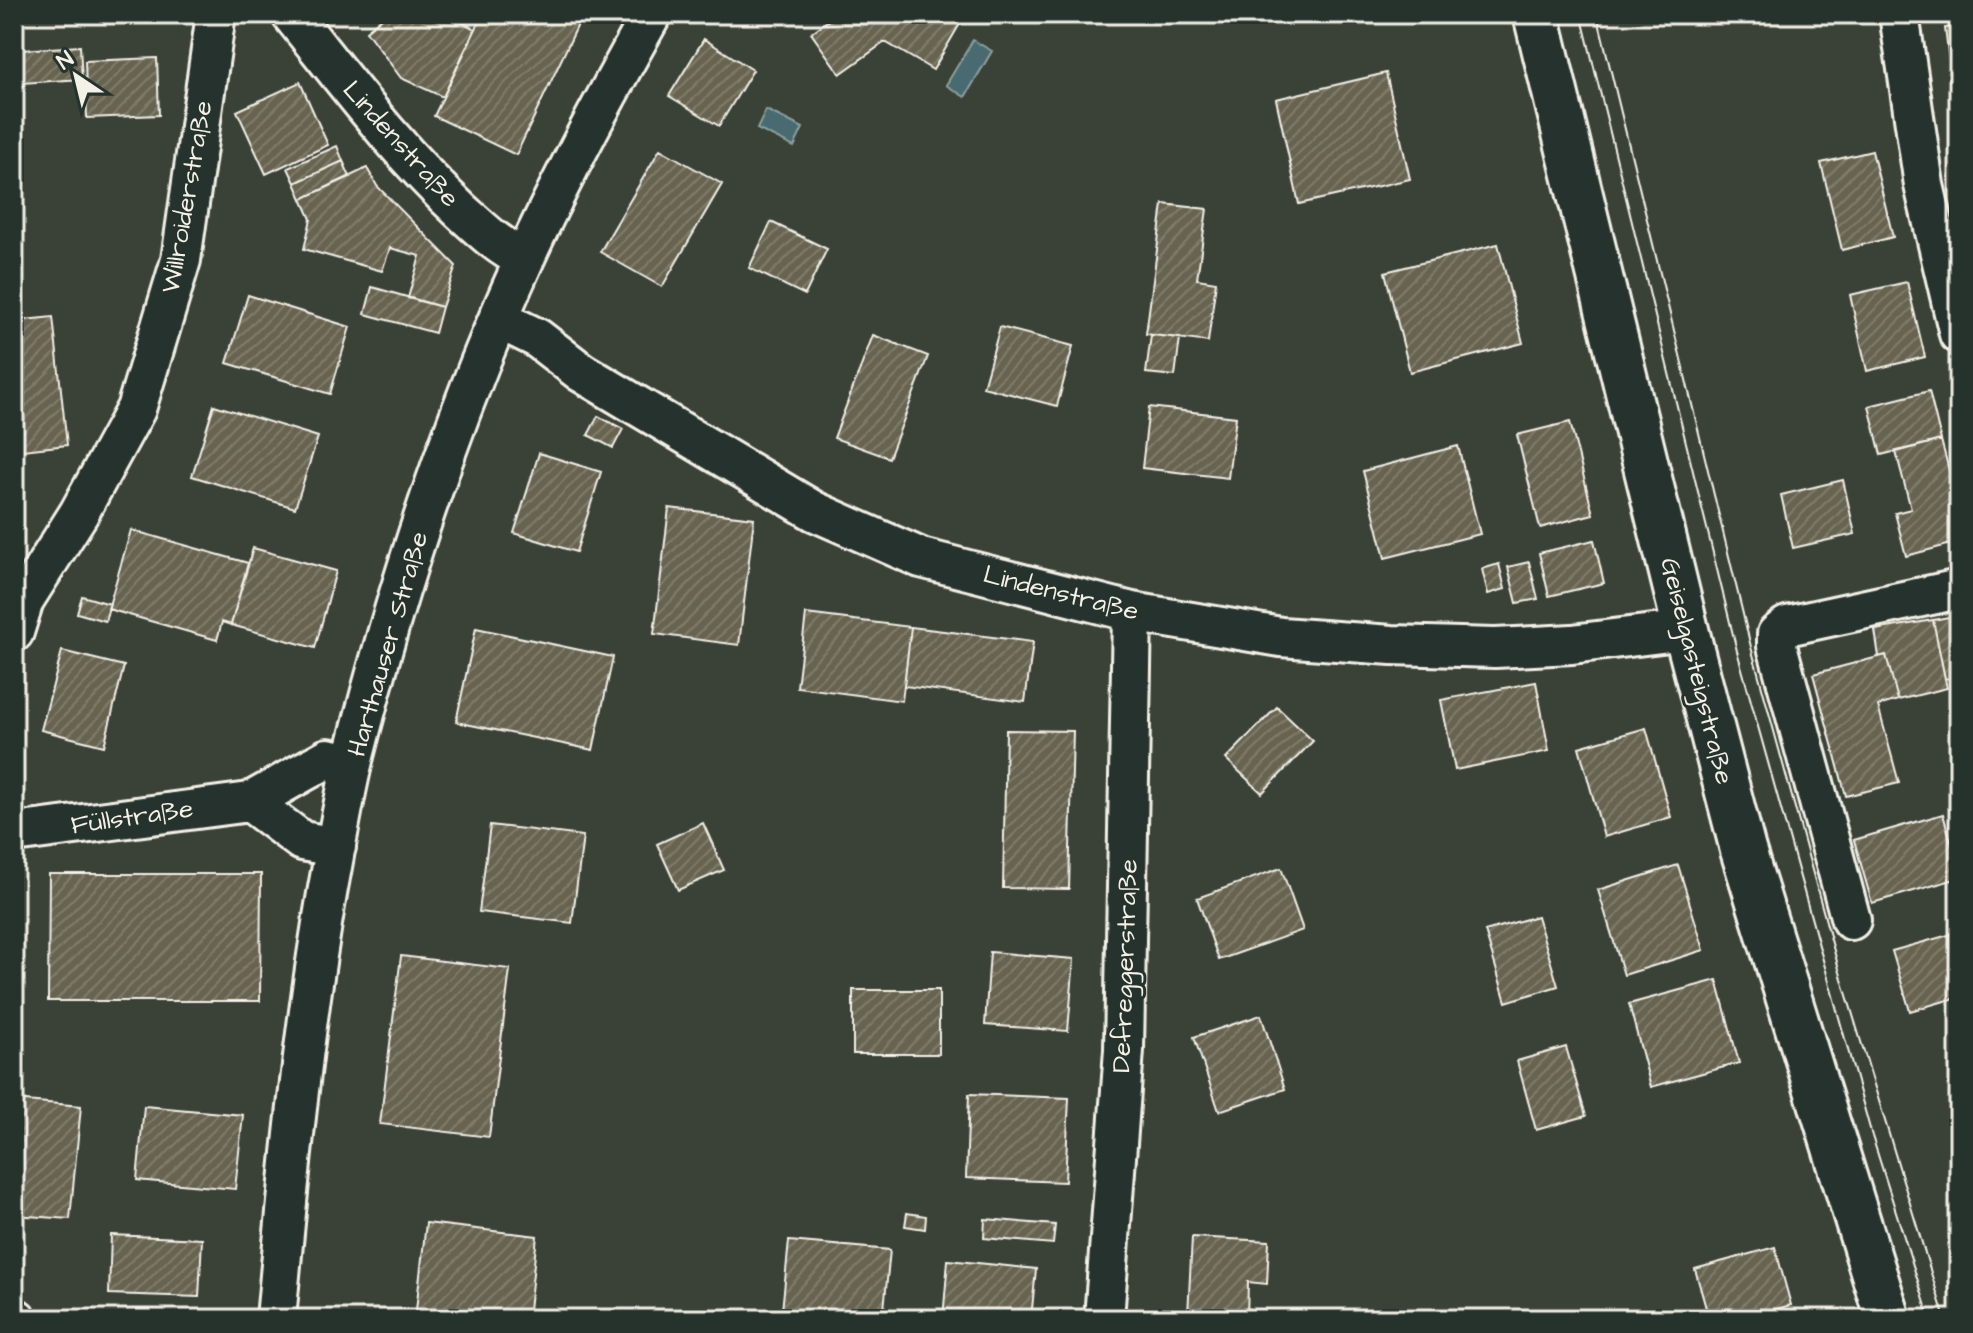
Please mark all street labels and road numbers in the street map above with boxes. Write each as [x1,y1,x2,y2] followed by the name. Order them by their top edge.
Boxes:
[334,73,468,215] street label: Lindenstraße
[152,98,222,296] street label: Willroiderstraße
[339,527,437,761] street label: Harthauser Straße
[1649,554,1743,789] street label: Geiselgasteigstraße
[979,556,1143,630] street label: Lindenstraße
[69,791,195,843] street label: Füllstraße
[1103,859,1149,1073] street label: Defreggerstraße

